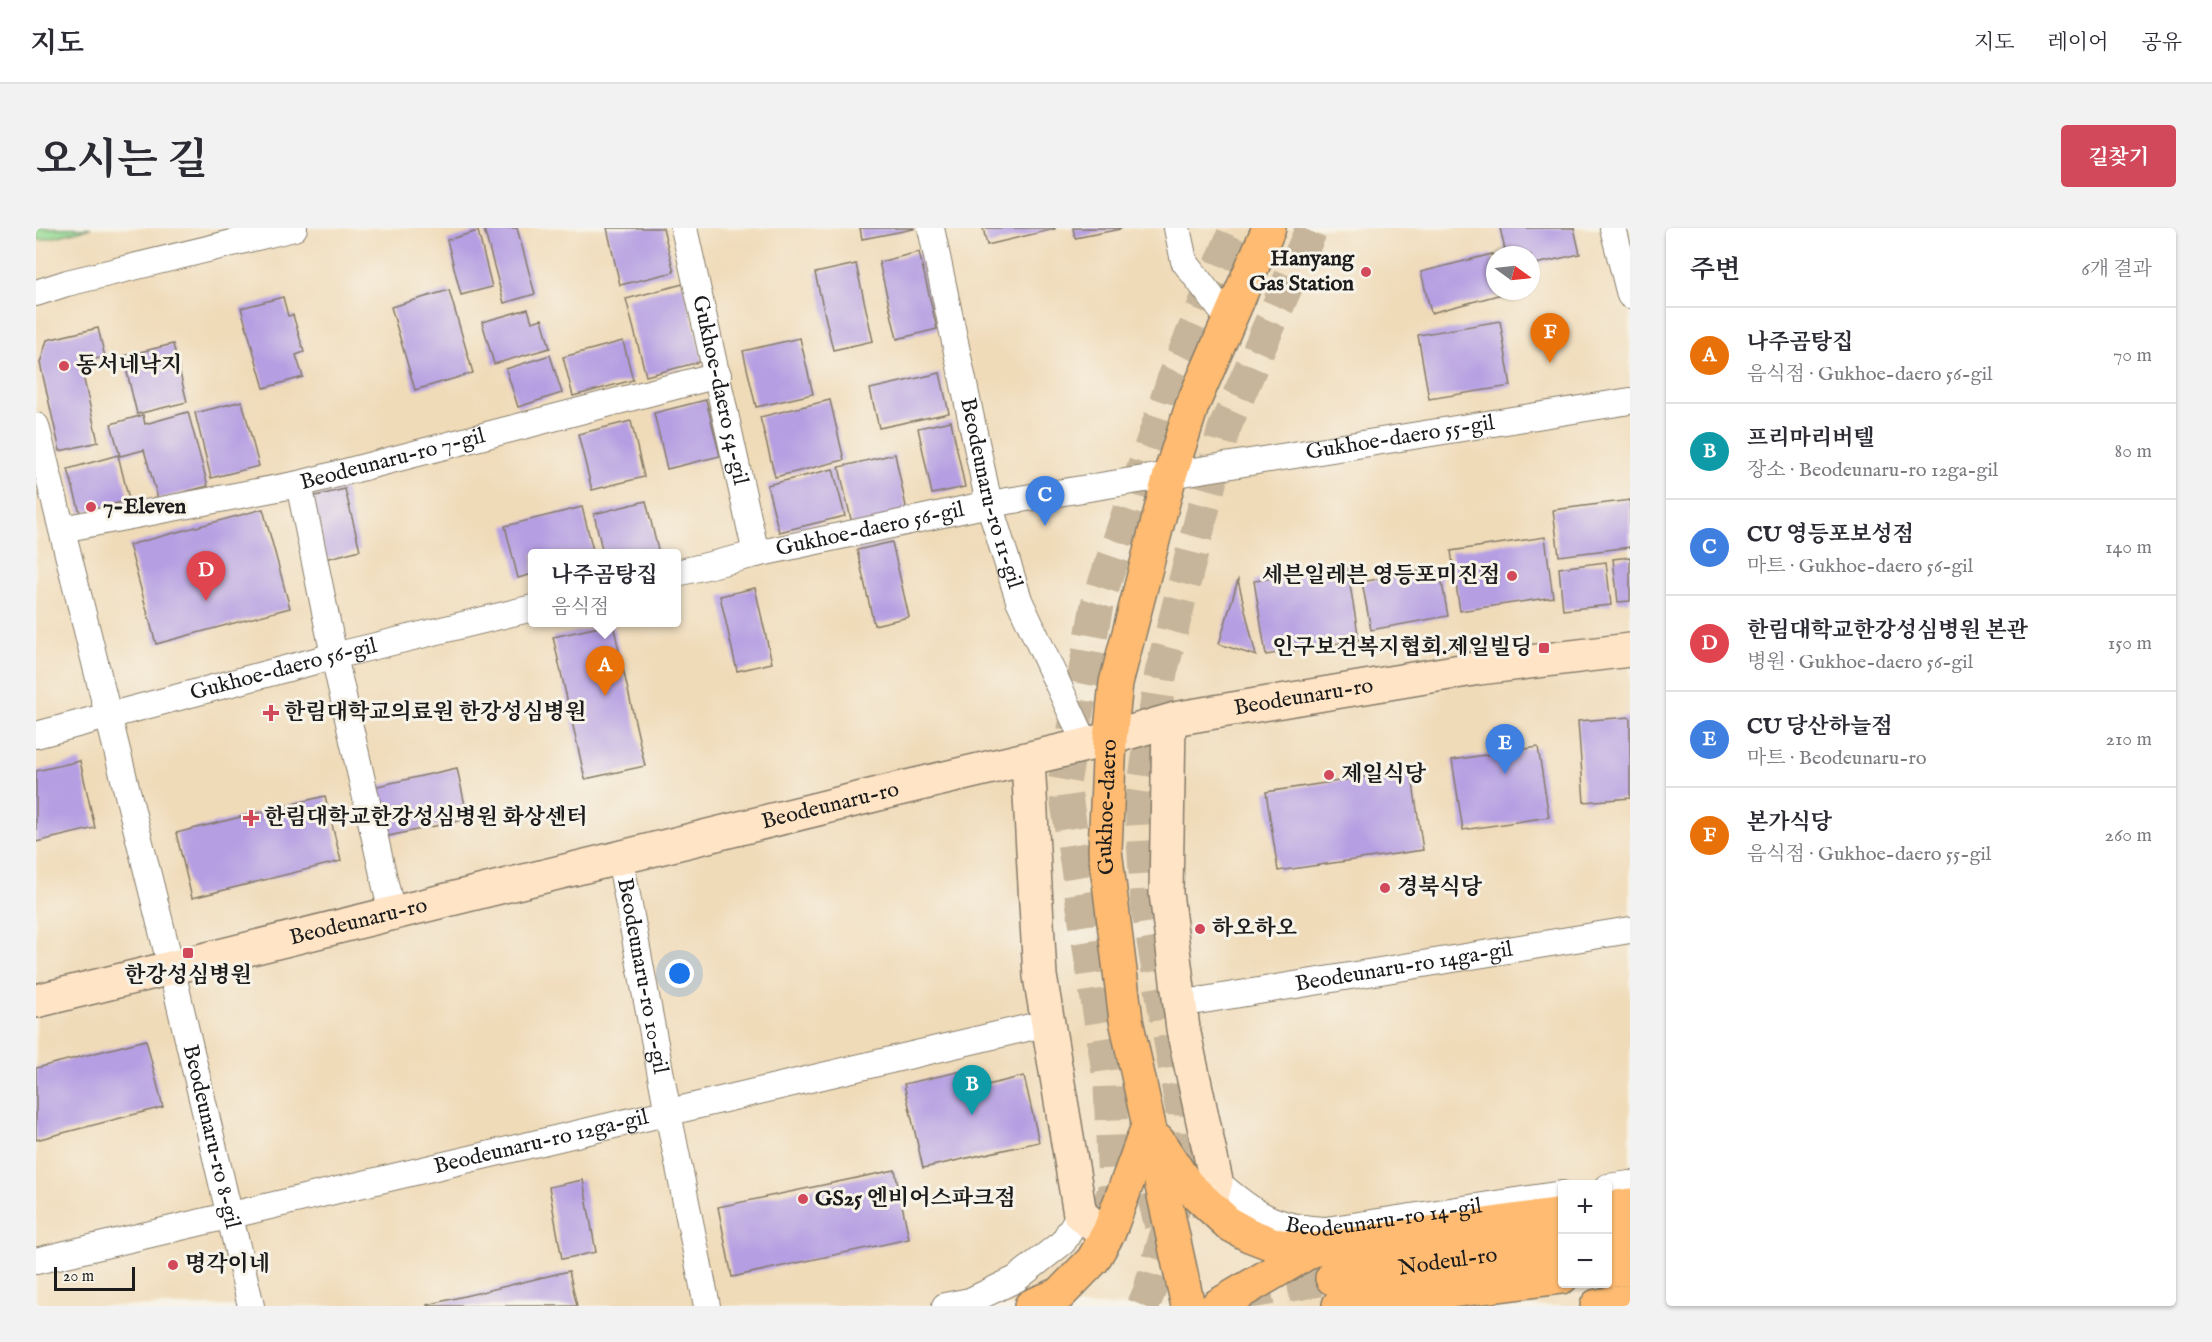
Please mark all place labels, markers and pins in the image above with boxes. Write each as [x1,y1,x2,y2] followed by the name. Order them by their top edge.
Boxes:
[1249,245,1355,298] place label: Hanyang Gas Station
[1359,265,1373,279] marker: Hanyang Gas Station
[1530,314,1570,363] pin: F
[76,352,182,380] place label: 동서네낙지
[57,359,71,373] marker: 동서네낙지
[1026,476,1064,526] pin: C
[103,493,187,521] place label: 7-Eleven
[84,500,98,514] marker: 7-Eleven
[186,552,226,601] pin: D
[1261,562,1500,590] place label: 세븐일레븐 영등포미진점
[1505,569,1519,583] marker: 세븐일레븐 영등포미진점
[1272,634,1532,662] place label: 인구보건복지협회.제일빌딩
[1537,641,1551,655] marker: 인구보건복지협회.제일빌딩
[586,646,624,696] pin: A
[284,699,586,727] place label: 한림대학교의료원 한강성심병원
[262,704,280,722] marker: 한림대학교의료원 한강성심병원
[1486,724,1524,774] pin: E
[1341,761,1427,789] place label: 제일식당
[1322,768,1336,782] marker: 제일식당
[264,804,588,832] place label: 한림대학교한강성심병원 화상센터
[242,809,260,827] marker: 한림대학교한강성심병원 화상센터
[1397,874,1483,902] place label: 경북식당
[1378,881,1392,895] marker: 경북식당
[1212,915,1297,943] place label: 하오하오
[1193,922,1207,936] marker: 하오하오
[181,946,195,960] marker: 한강성심병원
[124,962,252,990] place label: 한강성심병원
[952,1066,992,1115] pin: B
[815,1185,1016,1213] place label: GS25 엔비어스파크점
[796,1192,810,1206] marker: GS25 엔비어스파크점
[185,1251,270,1279] place label: 명각이네
[166,1258,180,1272] marker: 명각이네

